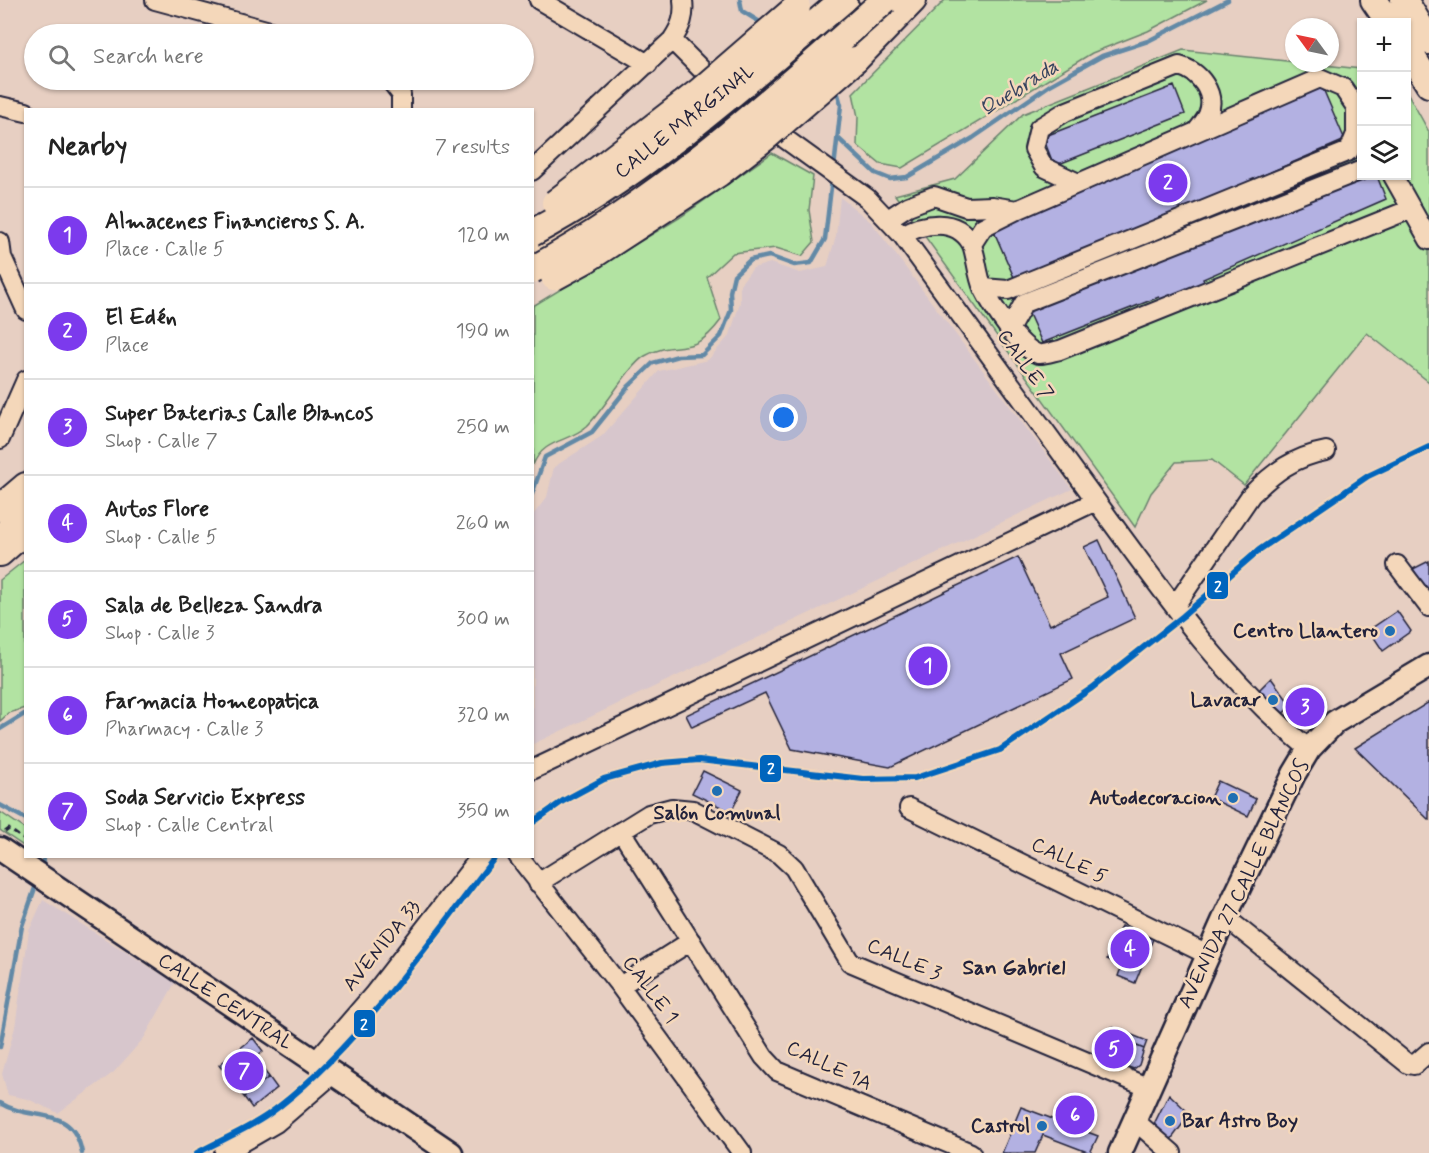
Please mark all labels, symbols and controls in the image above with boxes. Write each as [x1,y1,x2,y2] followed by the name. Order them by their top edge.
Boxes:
[1285,18,1339,72] north arrow
[1357,18,1411,180] map controls
[1357,18,1411,72] button: +
[24,24,534,90] search box
[45,41,78,74] icon: search
[93,43,204,71] text: Search here
[974,53,1064,123] water label: Quebrada
[609,59,761,185] street label: CALLE MARGINAL
[1357,72,1411,126] button: −
[1357,126,1411,180] button: layers
[48,130,127,164] text: Nearby
[435,134,510,161] text: 7 results
[1148,160,1188,206] pin: 2
[105,208,365,236] text: Almacenes Financieros S. A.
[63,222,72,249] text: 1
[457,222,510,249] text: 120 m
[105,236,225,263] text: Place · Calle 5
[105,304,177,332] text: El Edén
[63,318,72,345] text: 2
[456,318,510,345] text: 190 m
[990,324,1060,406] street label: CALLE 7
[105,332,149,359] text: Place
[105,400,373,428] text: Super Baterias Calle Blancos
[769,403,798,432] your location
[63,414,72,441] text: 3
[456,414,510,441] text: 250 m
[105,428,218,455] text: Shop · Calle 7
[105,496,209,524] text: Autos Flore
[62,510,73,537] text: 4
[456,510,510,537] text: 260 m
[105,524,217,551] text: Shop · Calle 5
[1206,571,1229,600] line badge: 2
[1214,577,1222,598] text: 2
[105,592,323,620] text: Sala de Belleza Sandra
[62,606,74,633] text: 5
[456,606,510,633] text: 300 m
[1233,618,1378,645] place label: Centro Llantero
[105,620,215,647] text: Shop · Calle 3
[1383,624,1397,638] marker: Centro Llantero
[908,644,948,688] pin: 1
[1286,684,1324,730] pin: 3
[1191,687,1262,714] place label: Lavacar
[105,688,319,716] text: Farmacia Homeopatica
[1266,693,1280,707] marker: Lavacar
[62,702,73,729] text: 6
[457,702,510,729] text: 320 m
[105,716,263,743] text: Pharmacy · Calle 3
[759,754,782,783] line badge: 2
[1172,755,1316,1013] street label: AVENIDA 27 CALLE BLANCOS
[767,759,775,780] text: 2
[105,784,305,812] text: Soda Servicio Express
[710,784,724,798] marker: Salón Comunal
[1089,785,1221,812] place label: Autodecoracion
[1226,791,1240,805] marker: Autodecoracion
[61,798,74,825] text: 7
[457,798,510,825] text: 350 m
[654,800,781,827] place label: Salón Comunal
[105,812,273,839] text: Shop · Calle Central
[1027,831,1111,891] street label: CALLE 5
[337,895,427,997] street label: AVENIDA 33
[1110,926,1150,972] pin: 4
[863,932,945,988] street label: CALLE 3
[152,947,298,1057] street label: CALLE CENTRAL
[616,951,684,1029] street label: CALLE 1
[962,954,1066,982] district label: San Gabriel
[353,1009,376,1038] line badge: 2
[360,1015,368,1036] text: 2
[1094,1026,1134,1072] pin: 5
[782,1034,876,1098] street label: CALLE 1A
[224,1048,264,1094] pin: 7
[1056,1092,1094,1138] pin: 6
[1182,1108,1298,1135] place label: Bar Astro Boy
[971,1113,1030,1140] place label: Castrol
[1163,1114,1177,1128] marker: Bar Astro Boy
[1035,1119,1049,1133] marker: Castrol

